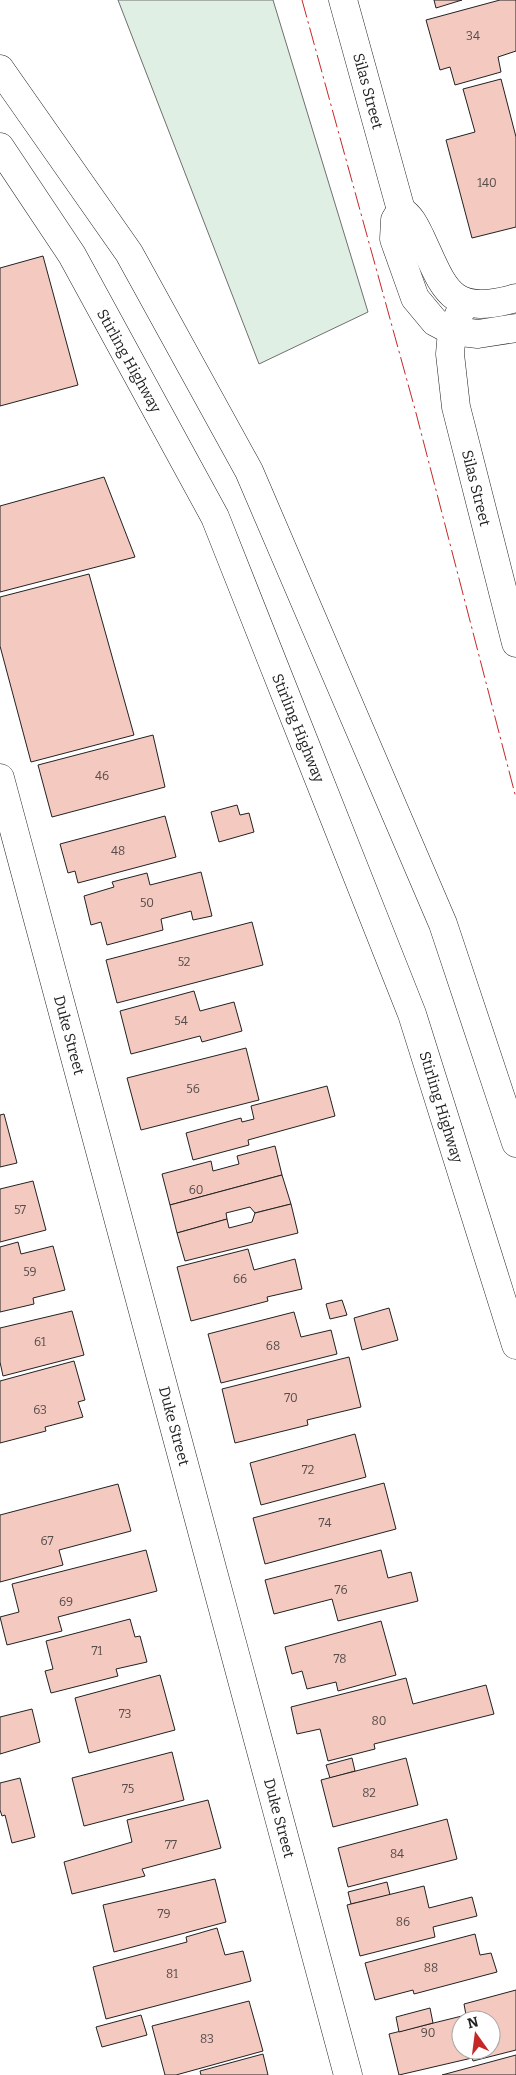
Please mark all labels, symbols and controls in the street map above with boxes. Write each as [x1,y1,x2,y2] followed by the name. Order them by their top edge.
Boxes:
[466,29,480,43] house number: 34
[349,51,387,131] street label: Silas Street
[477,176,497,190] house number: 140
[93,306,165,416] street label: Stirling Highway
[458,448,494,528] street label: Silas Street
[268,671,328,785] street label: Stirling Highway
[95,769,109,783] house number: 46
[111,844,125,858] house number: 48
[140,896,154,910] house number: 50
[178,955,190,969] house number: 52
[50,993,88,1077] street label: Duke Street
[174,1014,188,1028] house number: 54
[415,1049,467,1165] street label: Stirling Highway
[186,1082,200,1096] house number: 56
[189,1183,203,1197] house number: 60
[14,1203,26,1217] house number: 57
[23,1265,37,1279] house number: 59
[233,1272,247,1286] house number: 66
[34,1335,46,1349] house number: 61
[266,1339,280,1353] house number: 68
[155,1384,193,1468] street label: Duke Street
[284,1391,298,1405] house number: 70
[33,1403,47,1417] house number: 63
[302,1463,314,1477] house number: 72
[319,1516,331,1530] house number: 74
[41,1534,53,1548] house number: 67
[335,1583,347,1597] house number: 76
[59,1595,73,1609] house number: 69
[92,1644,103,1658] house number: 71
[333,1652,347,1666] house number: 78
[119,1707,131,1721] house number: 73
[372,1714,386,1728] house number: 80
[260,1776,298,1860] street label: Duke Street
[122,1782,134,1796] house number: 75
[362,1786,376,1800] house number: 82
[165,1838,177,1852] house number: 77
[390,1847,404,1861] house number: 84
[158,1907,170,1921] house number: 79
[396,1915,410,1929] house number: 86
[424,1961,438,1975] house number: 88
[166,1967,178,1981] house number: 81
[451,2010,501,2060] north arrow
[466,2013,480,2032] text: N
[421,2026,435,2040] house number: 90
[200,2032,214,2046] house number: 83

